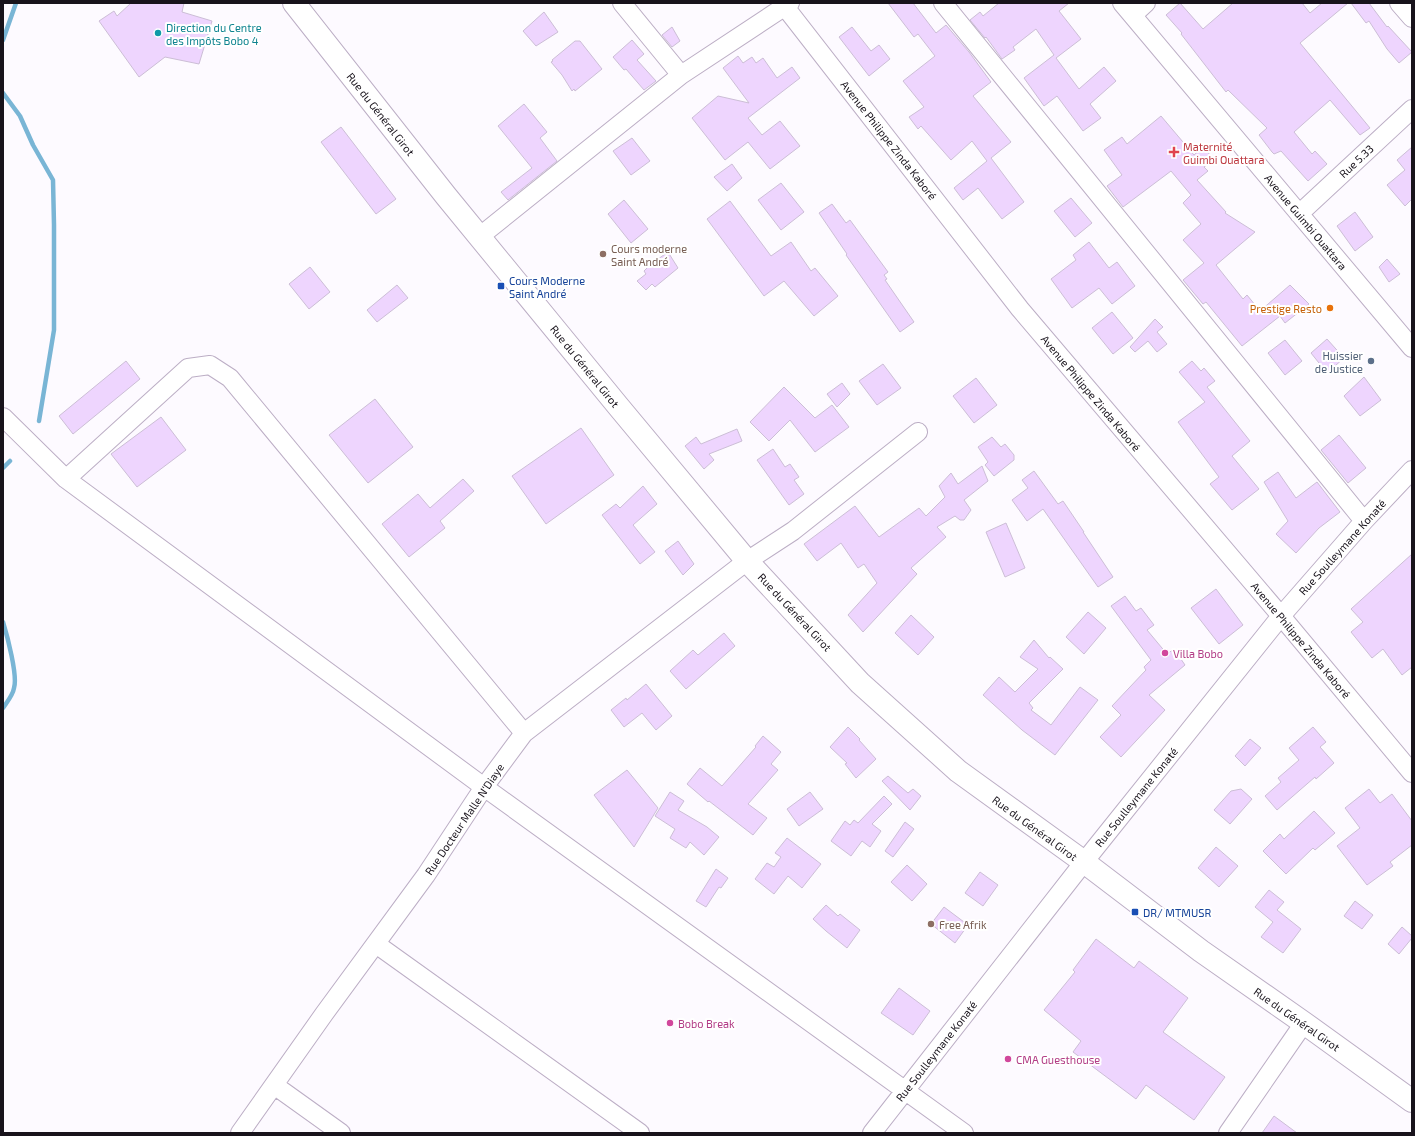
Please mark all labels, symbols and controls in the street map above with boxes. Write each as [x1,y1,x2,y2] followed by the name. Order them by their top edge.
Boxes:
[166,21,262,47] place label: Direction du Centre des Impôts Bobo 4
[153,28,163,38] marker: Direction du Centre des Impôts Bobo 4
[345,70,417,158] street label: Rue du Général Girot
[838,78,940,202] street label: Avenue Philippe Zinda Kaboré
[1183,140,1265,166] place label: Maternité Guimbi Ouattara
[1336,142,1376,180] street label: Rue 5.33
[1168,146,1180,158] marker: Maternité Guimbi Ouattara
[1262,172,1350,272] street label: Avenue Guimbi Ouattara
[611,242,687,268] place label: Cours moderne Saint André
[598,249,608,259] marker: Cours moderne Saint André
[509,274,585,300] place label: Cours Moderne Saint André
[496,281,506,291] marker: Cours Moderne Saint André
[1250,302,1322,315] place label: Prestige Resto
[1325,303,1335,313] marker: Prestige Resto
[548,322,622,410] street label: Rue du Général Girot
[1039,332,1143,454] street label: Avenue Philippe Zinda Kaboré
[1315,349,1364,375] place label: Huissier de Justice
[1366,356,1376,366] marker: Huissier de Justice
[1296,497,1388,597] street label: Rue Soulleymane Konaté
[756,570,834,654] street label: Rue du Général Girot
[1249,579,1353,701] street label: Avenue Philippe Zinda Kaboré
[1173,647,1223,660] place label: Villa Bobo
[1160,648,1170,658] marker: Villa Bobo
[1092,745,1180,849] street label: Rue Soulleymane Konaté
[422,761,506,877] street label: Rue Docteur Malle N'Diaye
[990,793,1080,863] street label: Rue du Général Girot
[1143,906,1211,919] place label: DR/ MTMUSR
[1130,907,1140,917] marker: DR/ MTMUSR
[939,918,987,931] place label: Free Afrik
[926,919,936,929] marker: Free Afrik
[1252,984,1342,1054] street label: Rue du Général Girot
[893,998,979,1104] street label: Rue Soulleymane Konaté
[678,1017,735,1030] place label: Bobo Break
[665,1018,675,1028] marker: Bobo Break
[1016,1053,1100,1066] place label: CMA Guesthouse
[1003,1054,1013,1064] marker: CMA Guesthouse

